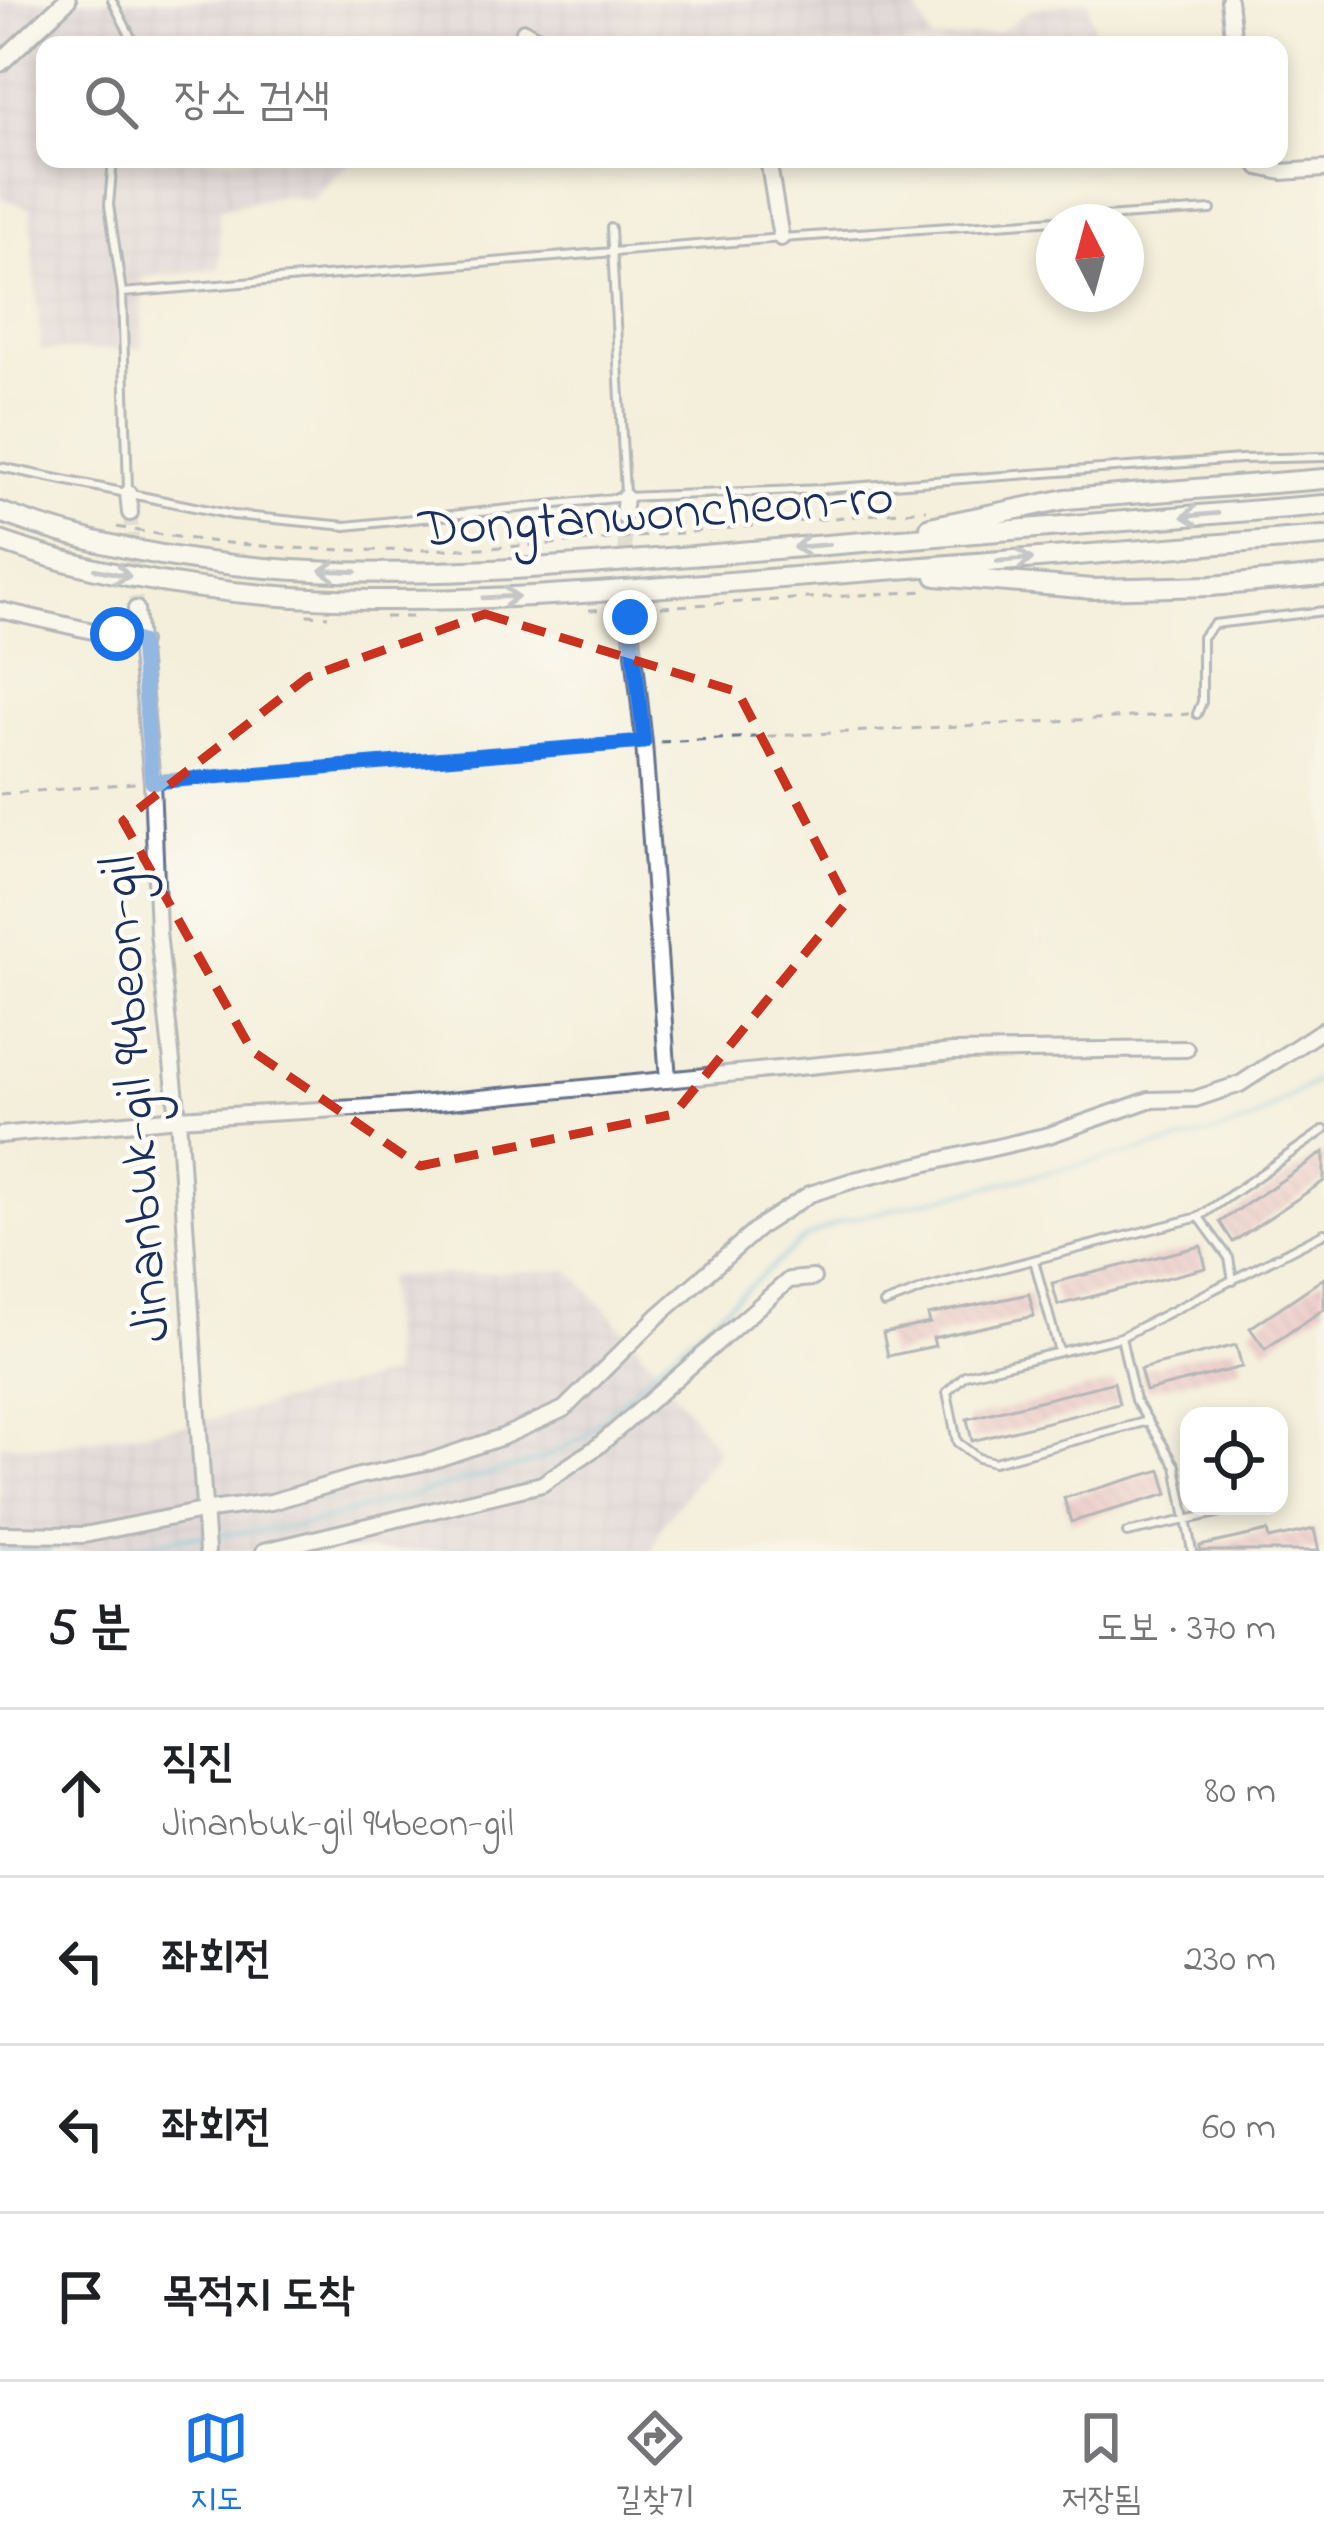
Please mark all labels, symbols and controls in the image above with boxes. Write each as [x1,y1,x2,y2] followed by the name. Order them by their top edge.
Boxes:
[36,36,1288,168] search box
[78,69,144,135] icon: search
[174,69,330,135] text: 장소 검색
[1036,204,1144,312] north arrow
[414,460,897,573] street label: Dongtanwoncheon-ro
[1181,504,1220,527] one-way arrow
[792,535,831,558] one-way arrow
[995,548,1034,571] one-way arrow
[319,559,358,582] one-way arrow
[92,563,131,585] one-way arrow
[481,586,520,609] one-way arrow
[603,590,657,644] route end
[90,607,144,661] route start
[82,853,195,1344] street label: Jinanbuk-gil 94beon-gil
[1180,1407,1288,1515] map controls
[1180,1407,1288,1515] button: locate
[48,1592,131,1667] text: 5 분
[1096,1601,1276,1658] text: 도보 · 370 m
[162,1731,234,1797] text: 직진
[48,1760,114,1826] icon: ahead
[1205,1764,1276,1821] text: 80 m
[162,1797,514,1854] text: Jinanbuk-gil 94beon-gil
[48,1928,114,1994] icon: left
[162,1928,271,1994] text: 좌회전
[1184,1932,1276,1989] text: 230 m
[48,2096,114,2162] icon: left
[162,2096,271,2162] text: 좌회전
[1202,2100,1276,2157] text: 60 m
[48,2264,114,2330] icon: arrive
[162,2264,354,2330] text: 목적지 도착
[183,2405,249,2525] tab: 지도
[615,2405,695,2525] tab: 길찾기
[1061,2405,1141,2525] tab: 저장됨

